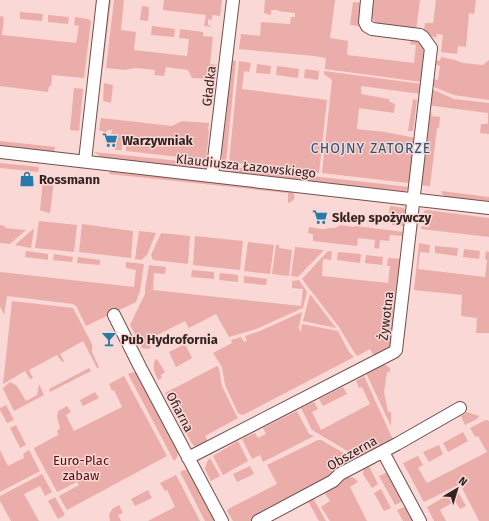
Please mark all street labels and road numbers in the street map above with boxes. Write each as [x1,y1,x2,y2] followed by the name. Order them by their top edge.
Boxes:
[199,65,219,107] street label: Gładka
[175,151,317,181] street label: Klaudiusza Łazowskiego
[376,291,396,341] street label: Żywotna
[163,389,197,435] street label: Ofiarna
[324,433,380,473] street label: Obszerna

